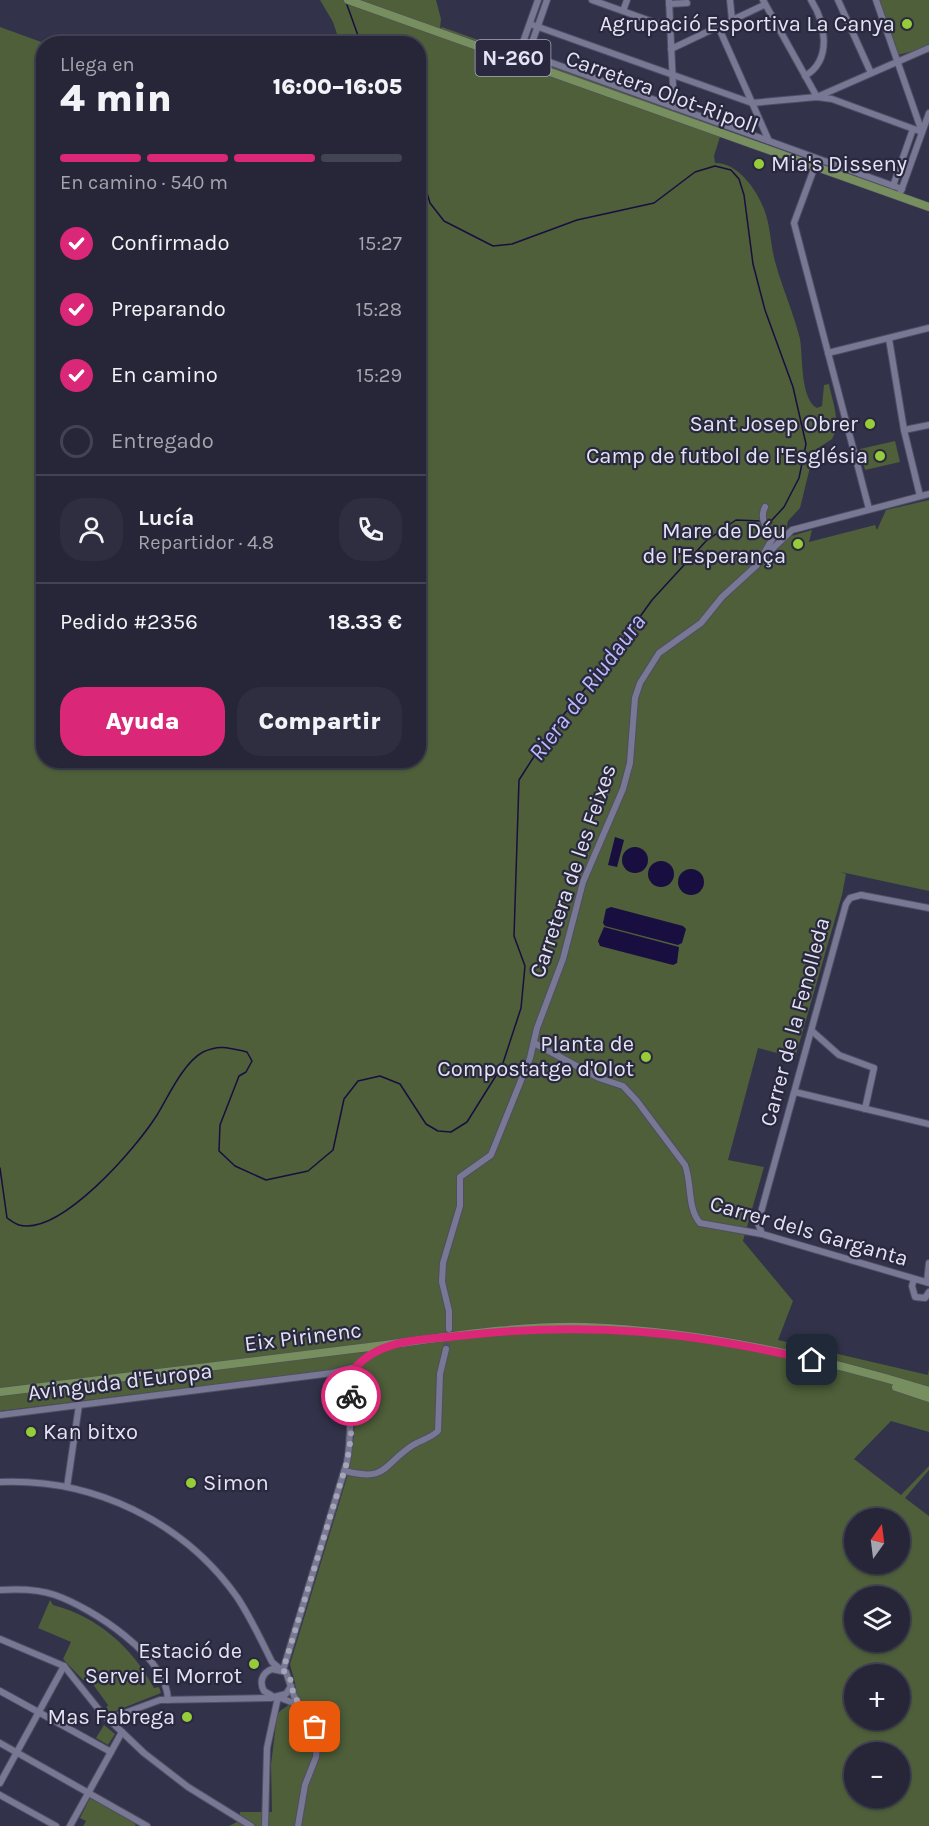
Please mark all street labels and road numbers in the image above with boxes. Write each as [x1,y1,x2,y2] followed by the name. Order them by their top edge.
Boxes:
[476,40,550,76] road number: N-260
[562,45,762,139] street label: Carretera Olot-Ripoll
[524,761,622,981] street label: Carretera de les Feixes
[755,915,835,1129] street label: Carrer de la Fenolleda
[707,1190,911,1272] street label: Carrer dels Garganta
[243,1317,363,1357] street label: Eix Pirinenc
[26,1358,214,1406] street label: Avinguda d'Europa

